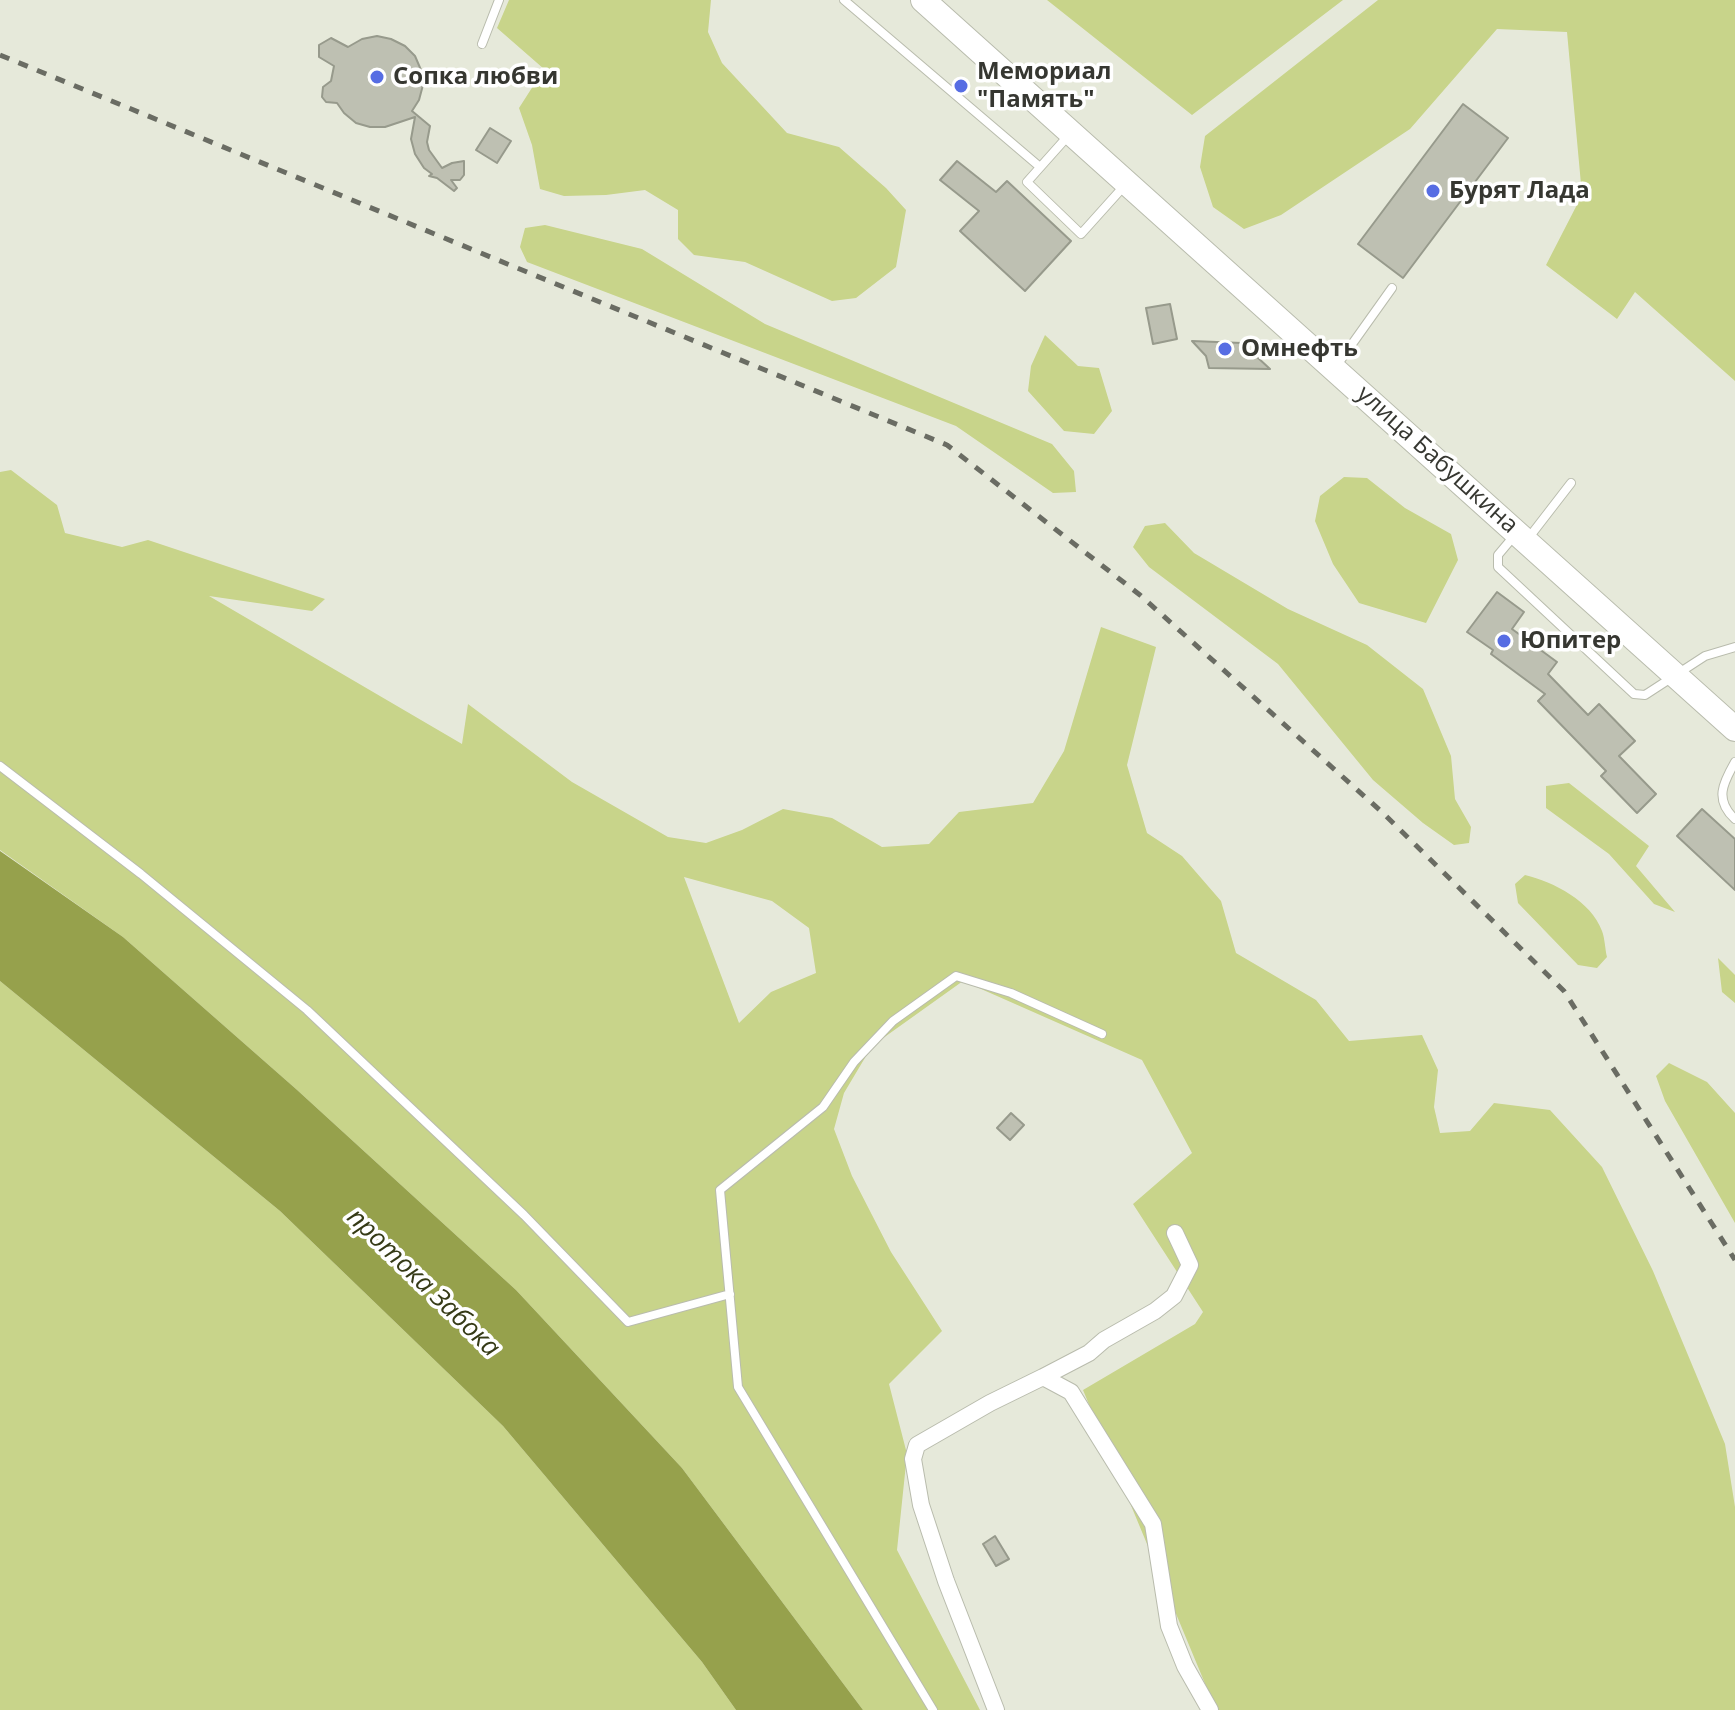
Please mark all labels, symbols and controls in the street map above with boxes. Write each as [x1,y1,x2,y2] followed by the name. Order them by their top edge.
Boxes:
[977,58,1111,114] place label: Мемориал "Память"
[393,63,558,91] place label: Сопка любви
[368,68,386,86] marker: Сопка любви
[952,77,970,95] marker: Мемориал "Память"
[1449,177,1590,205] place label: Бурят Лада
[1424,182,1442,200] marker: Бурят Лада
[1241,335,1358,363] place label: Омнефть
[1216,340,1234,358] marker: Омнефть
[1350,380,1524,540] street label: улица Бабушкина
[1520,627,1621,655] place label: Юпитер
[1495,632,1513,650] marker: Юпитер
[340,1202,506,1364] water label: протока Забока

